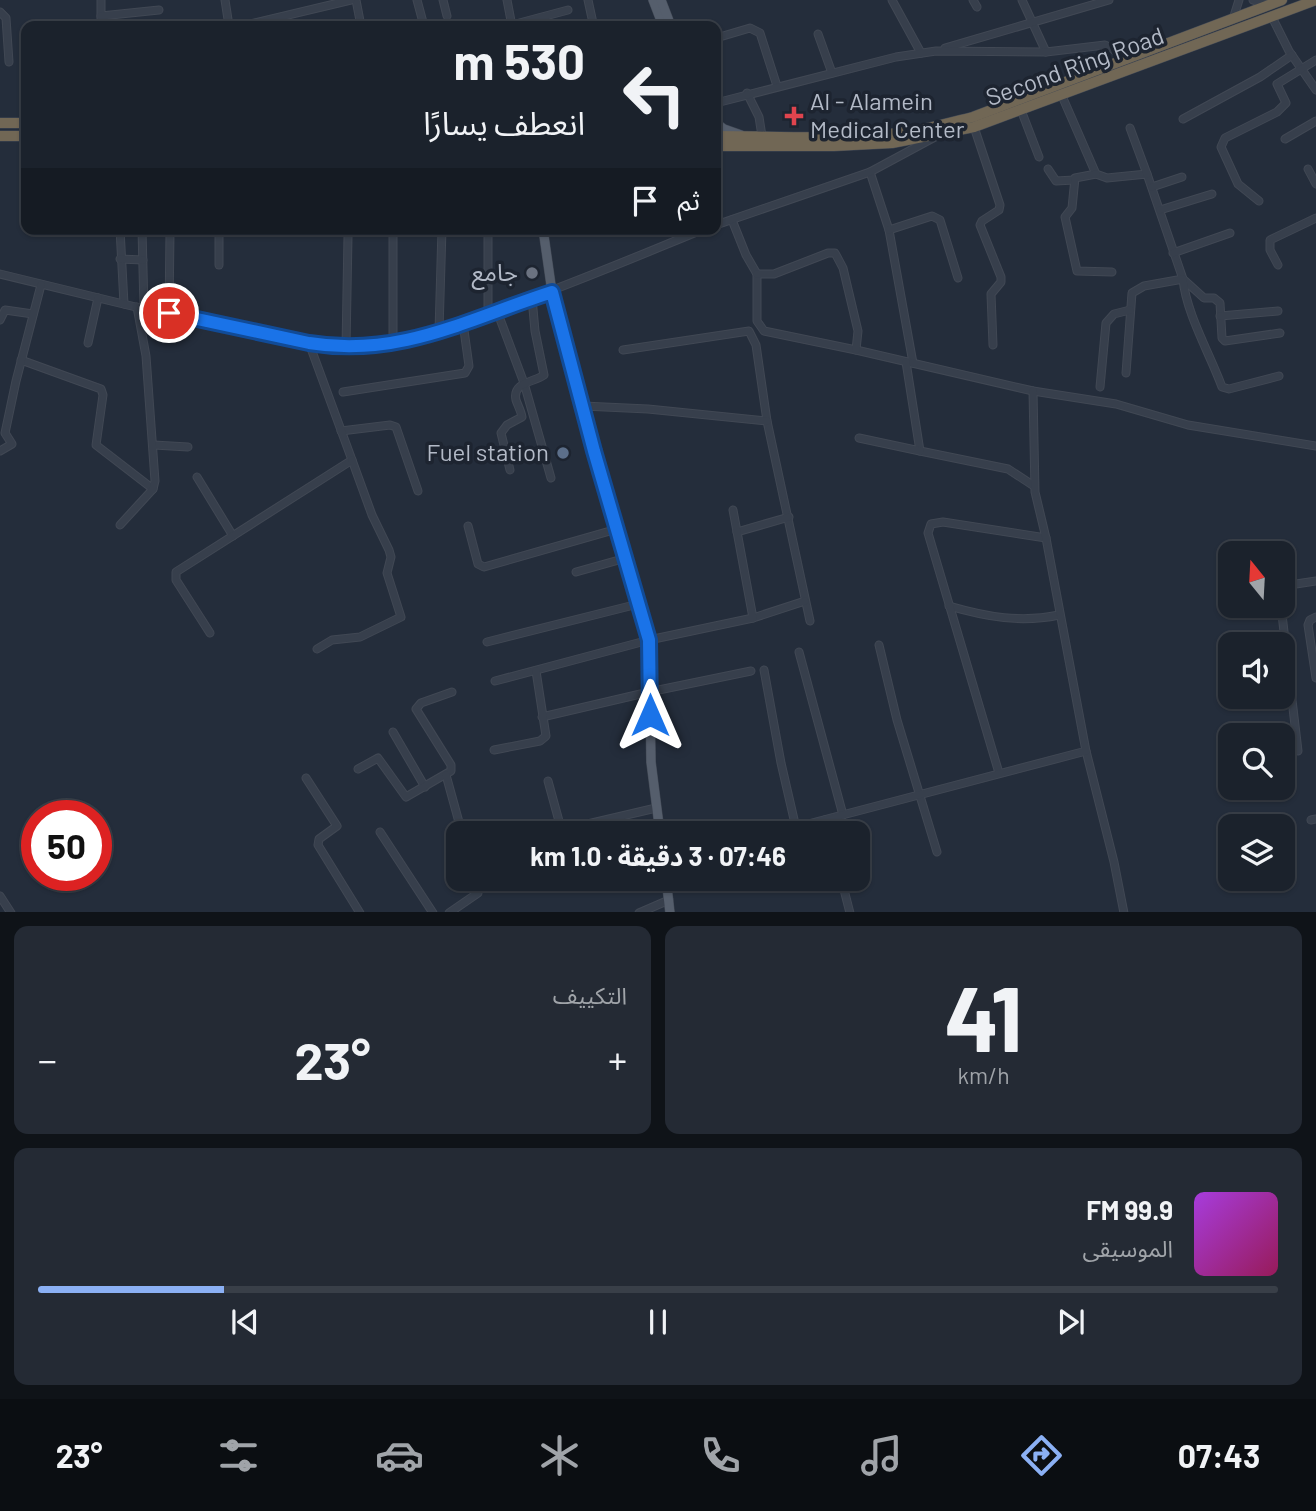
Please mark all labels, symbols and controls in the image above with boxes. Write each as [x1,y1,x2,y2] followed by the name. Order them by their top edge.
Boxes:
[981,20,1168,111] street label: Second Ring Road
[453,31,585,90] text: 530 m
[609,49,700,140] icon: left
[810,86,965,143] place label: Al - Alamein Medical Center
[423,103,585,141] text: انعطف يسارًا
[784,106,804,126] marker: Al - Alamein Medical Center
[626,182,664,220] icon: arrive
[678,184,700,215] text: ثم
[472,257,518,290] place label: جامع
[524,265,540,281] marker: جامع
[139,283,199,343] pin
[150,294,188,332] icon: arrive
[426,437,549,466] place label: Fuel station
[555,445,571,461] marker: Fuel station
[1218,541,1295,618] north arrow
[1218,541,1295,891] map controls
[1218,632,1295,709] button: sound
[613,678,687,752] position arrow
[1218,723,1295,800] button: search
[21,800,112,891] speed limit sign: 50
[1218,814,1295,891] button: layers
[530,840,786,871] text: 07:46 · 3 دقيقة · 1.0 km
[944,961,1023,1070] text: 41
[553,981,627,1009] text: التكييف
[294,1028,371,1090] text: 23°
[38,1036,57,1082] text: −
[608,1036,627,1082] text: +
[957,1061,1010,1089] text: km/h
[1086,1194,1173,1225] text: 99.9 FM
[1082,1234,1173,1262] text: الموسيقى
[226,1303,264,1341] icon: previous
[639,1303,677,1341] icon: pause
[1052,1303,1090,1341] icon: next
[214,1431,263,1480] icon: filters
[375,1431,424,1480] icon: car
[535,1431,584,1480] icon: climate
[696,1431,745,1480] icon: phone
[857,1431,906,1480] icon: music
[1017,1431,1066,1480] icon: directions
[56,1436,103,1474] text: 23°
[1178,1436,1260,1474] text: 07:43

